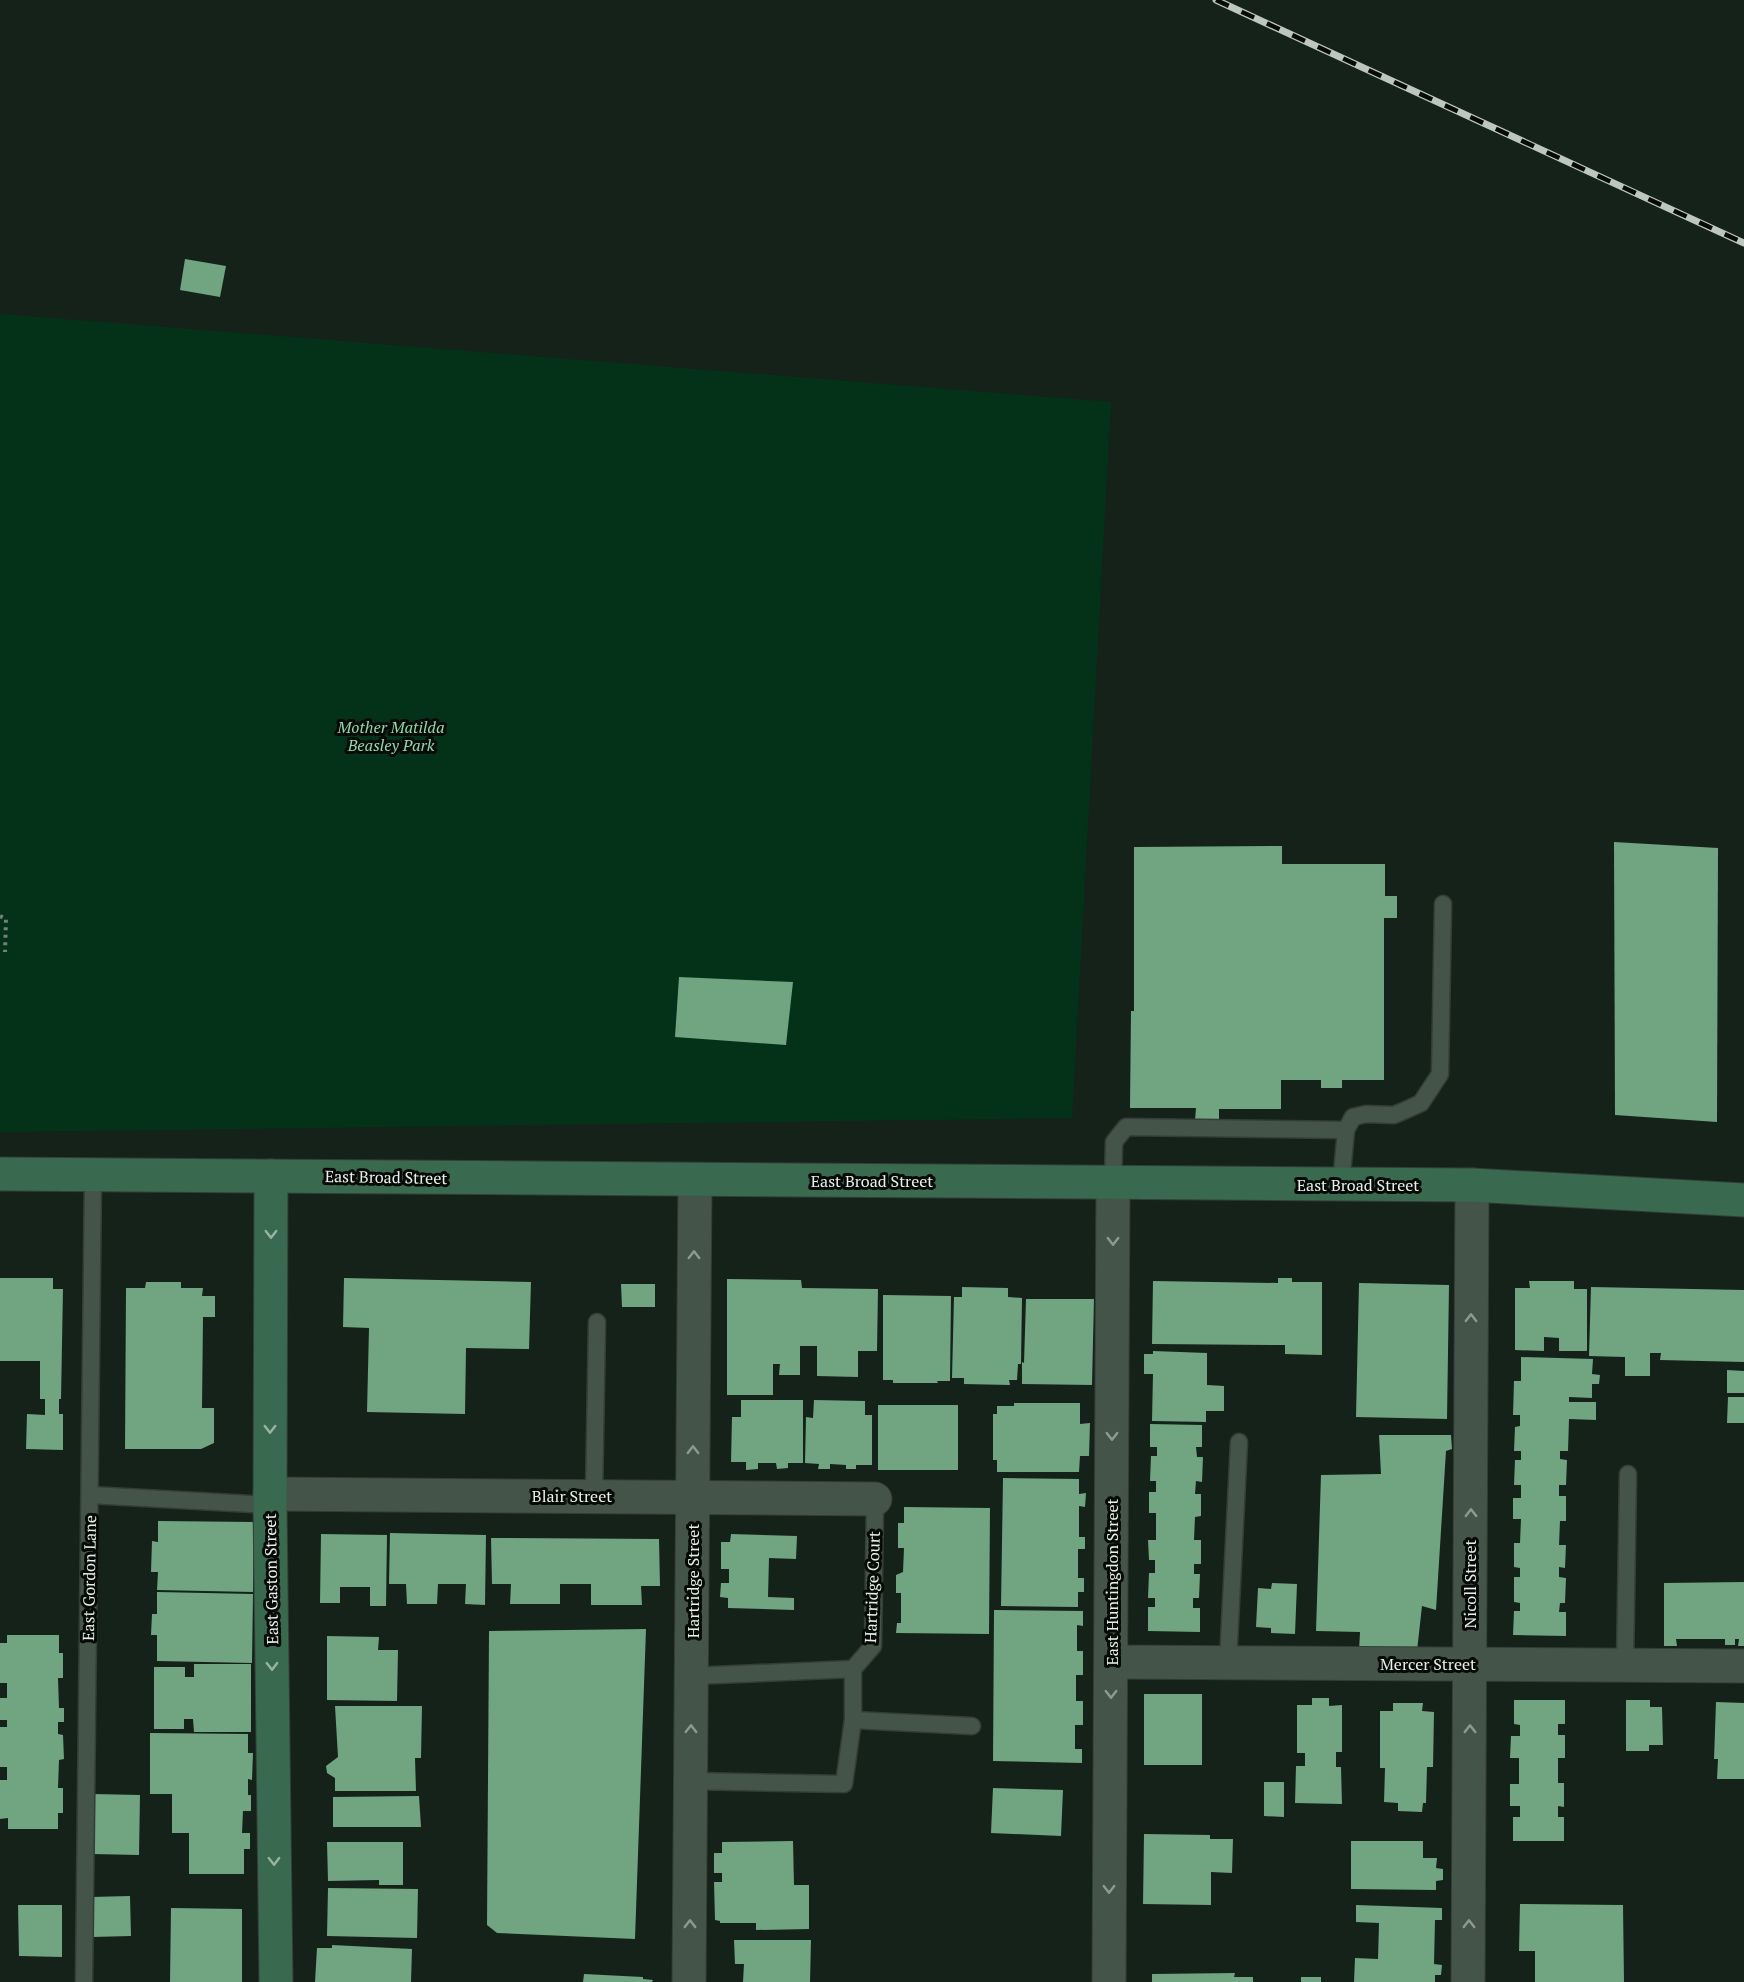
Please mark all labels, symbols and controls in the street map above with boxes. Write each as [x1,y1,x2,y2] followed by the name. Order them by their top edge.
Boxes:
[337,716,444,756] park label: Mother Matilda Beasley Park
[325,1165,448,1189] street label: East Broad Street
[811,1170,933,1192] street label: East Broad Street
[1297,1174,1419,1196] street label: East Broad Street
[265,1230,277,1239] one-way arrow
[1107,1236,1119,1245] one-way arrow
[688,1250,700,1259] one-way arrow
[1465,1313,1478,1322] one-way arrow
[264,1425,276,1434] one-way arrow
[1106,1431,1118,1440] one-way arrow
[687,1445,700,1454] one-way arrow
[532,1485,612,1507] street label: Blair Street
[1101,1498,1123,1665] street label: East Huntingdon Street
[1465,1508,1477,1517] one-way arrow
[259,1513,283,1645] street label: East Gaston Street
[77,1515,101,1641] street label: East Gordon Lane
[682,1524,704,1638] street label: Hartridge Street
[859,1531,885,1643] street label: Hartridge Court
[1459,1540,1481,1628] street label: Nicoll Street
[1380,1653,1476,1675] street label: Mercer Street
[266,1662,278,1671] one-way arrow
[1105,1689,1117,1698] one-way arrow
[685,1724,698,1733] one-way arrow
[1464,1724,1476,1733] one-way arrow
[268,1857,280,1866] one-way arrow
[1103,1884,1115,1893] one-way arrow
[684,1919,696,1928] one-way arrow
[1463,1919,1475,1928] one-way arrow

